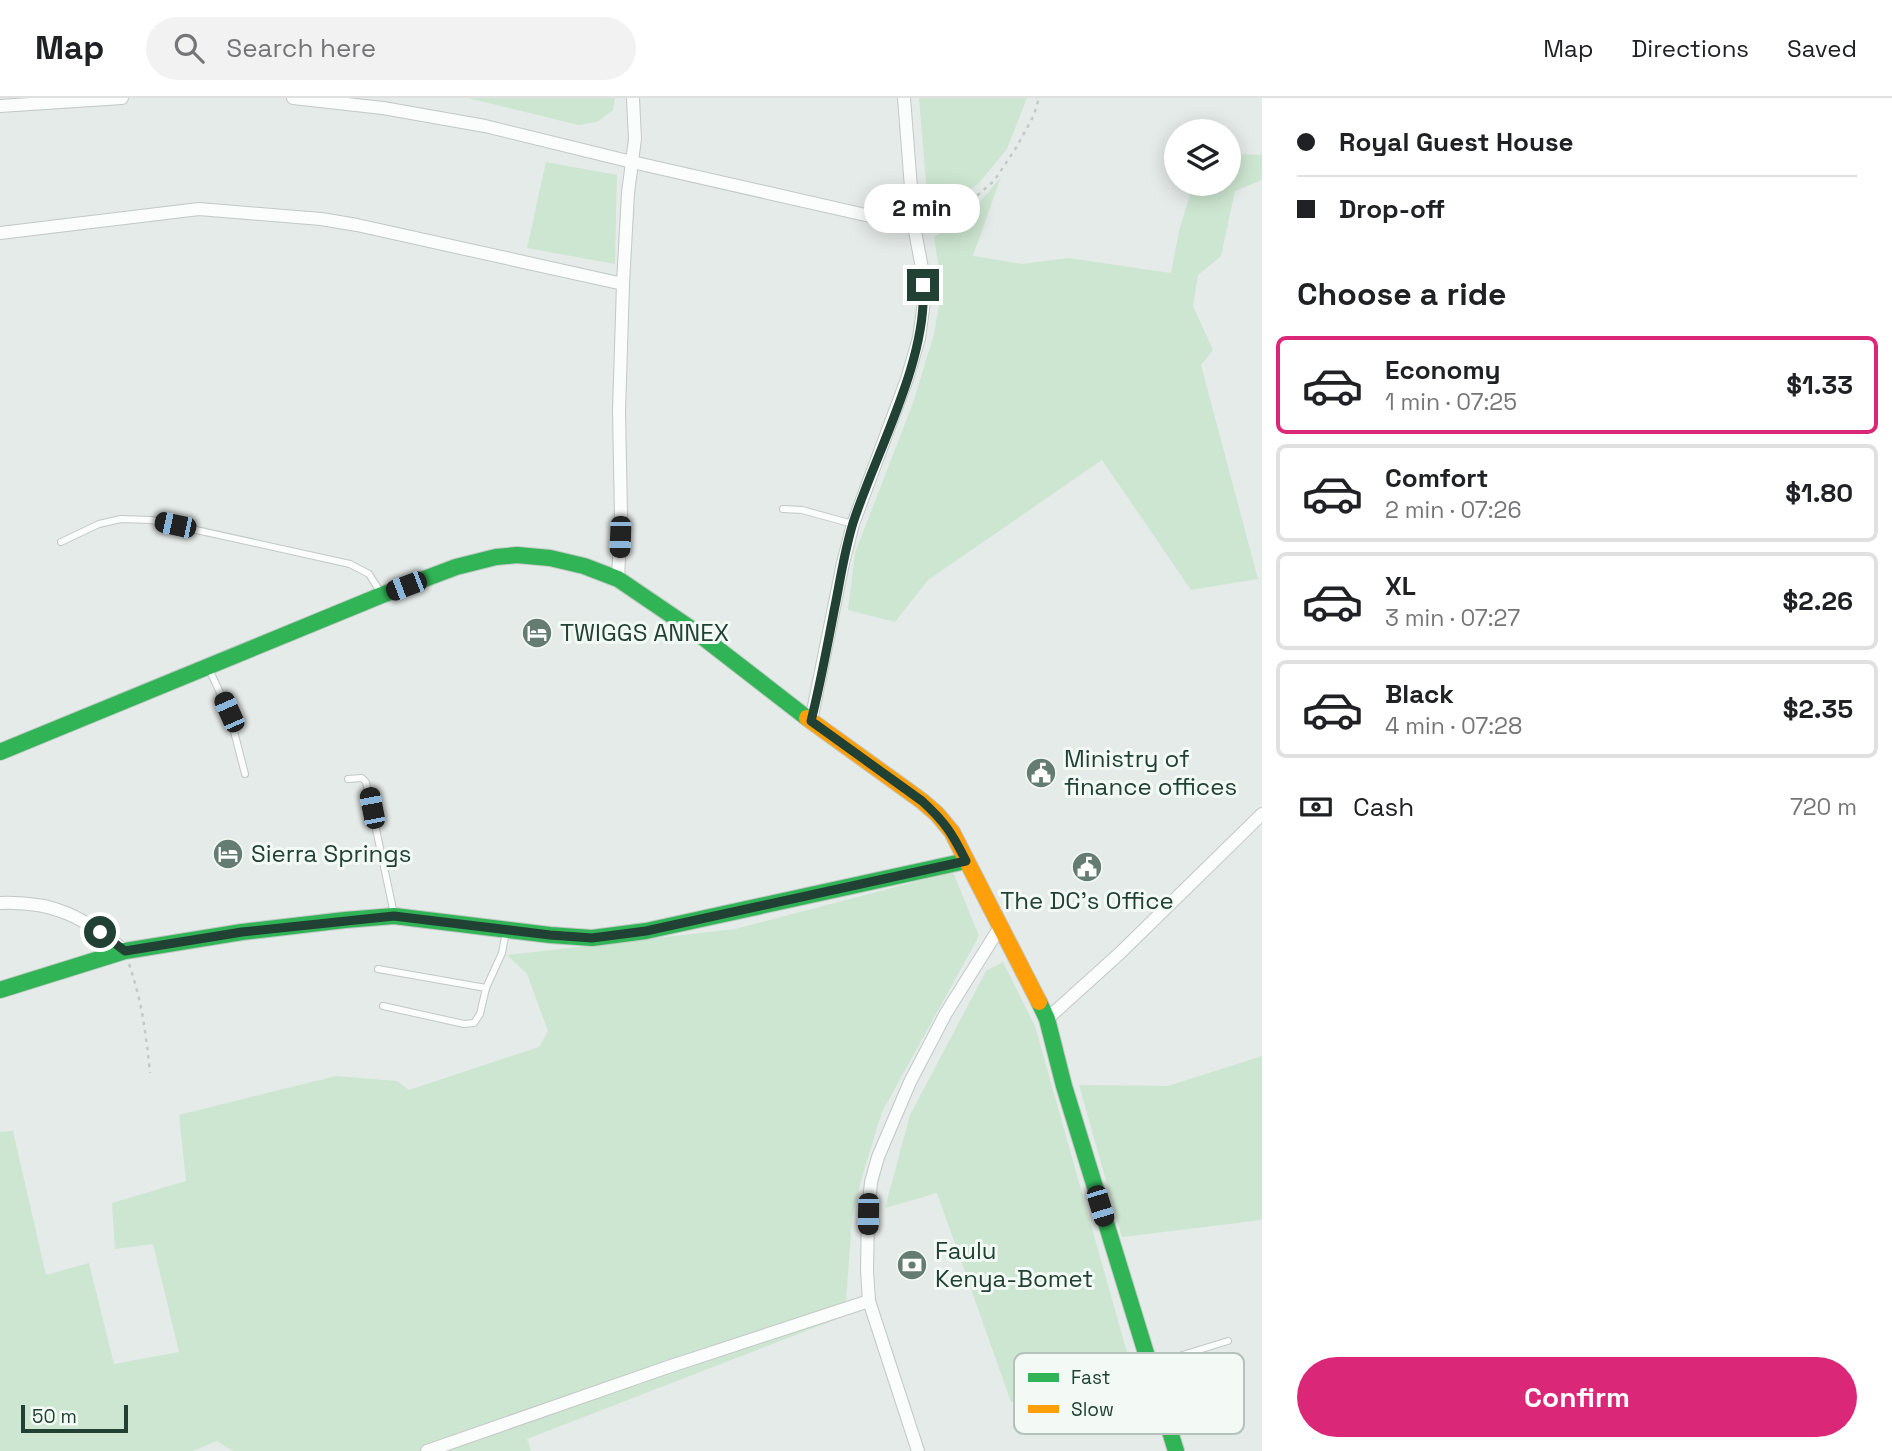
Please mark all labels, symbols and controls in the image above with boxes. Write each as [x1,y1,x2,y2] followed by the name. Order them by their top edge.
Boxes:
[146,17,636,80] search box
[35,27,104,69] text: Map
[170,29,208,67] icon: search
[226,31,376,65] text: Search here
[1543,33,1593,64] text: Map
[1631,33,1749,64] text: Directions
[1787,33,1857,64] text: Saved
[1164,119,1241,196] map controls
[1164,119,1241,196] button: layers
[1339,125,1574,159] text: Royal Guest House
[865,184,981,232] callout: 2 min
[1339,192,1445,226] text: Drop-off
[892,193,952,223] text: 2 min
[907,269,939,301] route end
[1297,274,1507,314] text: Choose a ride
[1385,353,1501,387] text: Economy
[1301,354,1364,417] icon: car
[1786,368,1853,402] text: $1.33
[1385,387,1517,417] text: 1 min · 07:25
[1385,461,1488,495] text: Comfort
[1301,462,1364,525] icon: car
[1785,476,1853,510] text: $1.80
[1385,495,1522,525] text: 2 min · 07:26
[153,510,198,540] car
[609,516,632,558] car
[383,569,430,603] car
[1385,569,1416,603] text: XL
[1301,570,1364,633] icon: car
[1783,584,1853,618] text: $2.26
[1385,603,1520,633] text: 3 min · 07:27
[520,616,554,650] hotel icon: TWIGGS ANNEX
[560,617,729,648] place label: TWIGGS ANNEX
[1385,677,1454,711] text: Black
[1301,678,1364,741] icon: car
[211,689,248,735] car
[1783,692,1853,726] text: $2.35
[1385,711,1522,741] text: 4 min · 07:28
[1064,743,1237,802] place label: Ministry of finance offices
[1024,756,1058,790] public building icon: Ministry of finance offices
[358,785,387,831] car
[1297,788,1335,826] icon: cash
[1353,790,1414,824] text: Cash
[1790,792,1857,822] text: 720 m
[211,837,245,871] hotel icon: Sierra Springs
[251,838,411,869] place label: Sierra Springs
[1070,850,1104,884] public building icon: The DC's Office
[1000,885,1174,916] place label: The DC's Office
[84,916,116,948] route start
[1084,1183,1117,1229] car
[858,1193,879,1235] car
[935,1235,1093,1294] place label: Faulu Kenya-Bomet
[895,1248,929,1282] bank icon: Faulu Kenya-Bomet
[1014,1353,1244,1434] legend
[1297,1357,1857,1437] button: Confirm
[1071,1365,1111,1390] text: Fast
[1071,1397,1114,1422] text: Slow
[21,1402,128,1434] scale bar
[32,1404,77,1429] text: 50 m

